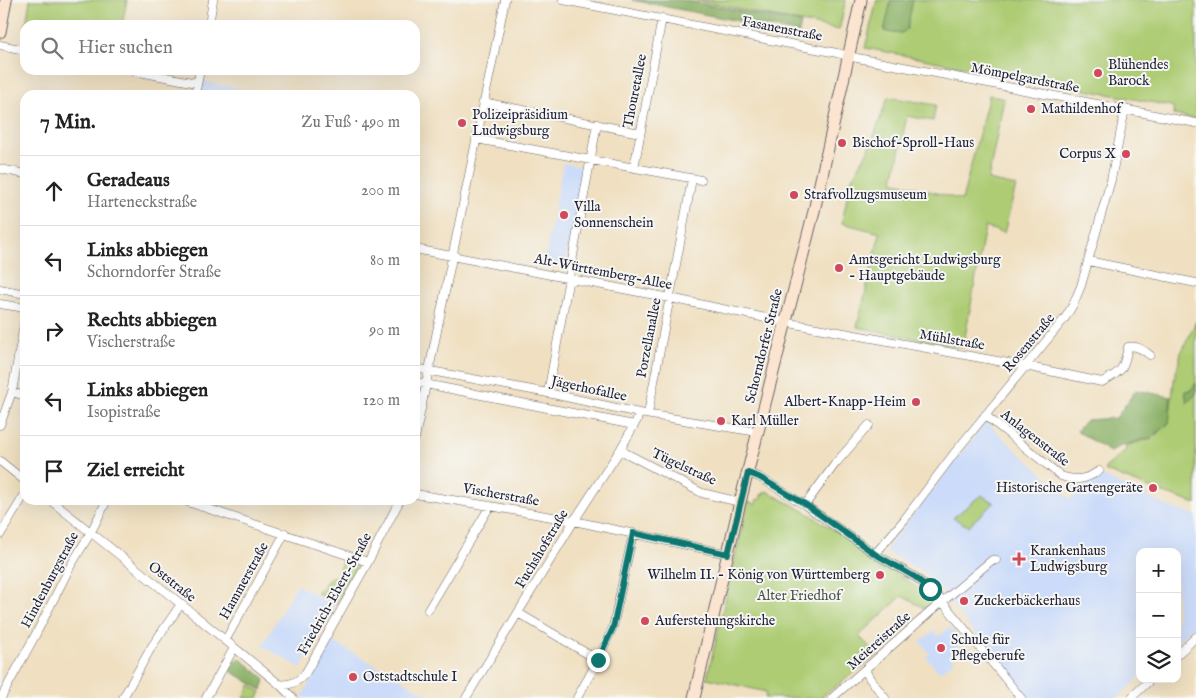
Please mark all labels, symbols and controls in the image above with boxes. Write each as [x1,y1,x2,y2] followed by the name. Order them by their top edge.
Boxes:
[740,12,824,46] street label: Fasanenstraße
[20,20,420,75] search box
[38,34,66,62] icon: search
[78,36,173,60] text: Hier suchen
[619,52,651,130] street label: Thouretallee
[1108,56,1168,90] place label: Blühendes Barock
[969,59,1081,97] street label: Mömpelgardstraße
[1092,67,1104,79] marker: Blühendes Barock
[1041,100,1124,118] place label: Mathildenhof
[1025,103,1037,115] marker: Mathildenhof
[472,106,568,140] place label: Polizeipräsidium Ludwigsburg
[40,109,95,136] text: 7 Min.
[301,113,400,133] text: Zu Fuß · 490 m
[456,117,468,129] marker: Polizeipräsidium Ludwigsburg
[852,134,974,152] place label: Bischof-Sproll-Haus
[836,137,848,149] marker: Bischof-Sproll-Haus
[1059,145,1117,163] place label: Corpus X
[1120,148,1132,160] marker: Corpus X
[87,169,170,193] text: Geradeaus
[40,177,68,205] icon: ahead
[361,181,400,201] text: 200 m
[804,186,927,204] place label: Strafvollzugsmuseum
[788,189,800,201] marker: Strafvollzugsmuseum
[87,193,197,213] text: Harteneckstraße
[573,198,654,232] place label: Villa Sonnenschein
[558,209,570,221] marker: Villa Sonnenschein
[87,239,208,263] text: Links abbiegen
[40,247,68,275] icon: left
[532,250,674,294] street label: Alt-Württemberg-Allee
[370,251,400,271] text: 80 m
[848,251,1001,285] place label: Amtsgericht Ludwigsburg - Hauptgebäude
[833,262,845,274] marker: Amtsgericht Ludwigsburg - Hauptgebäude
[87,263,221,283] text: Schorndorfer Straße
[741,286,787,405] street label: Schorndorfer Straße
[632,296,666,380] street label: Porzellanallee
[87,309,217,333] text: Rechts abbiegen
[999,309,1059,376] street label: Rosenstraße
[40,317,68,345] icon: right
[369,321,400,341] text: 90 m
[918,325,987,355] street label: Mühlstraße
[87,333,175,353] text: Vischerstraße
[548,372,629,406] street label: Jägerhofallee
[87,379,208,403] text: Links abbiegen
[40,387,68,415] icon: left
[363,391,400,411] text: 120 m
[783,393,906,411] place label: Albert-Knapp-Heim
[910,396,922,408] marker: Albert-Knapp-Heim
[87,403,161,423] text: Isopistraße
[996,405,1074,471] street label: Anlagenstraße
[731,412,799,430] place label: Karl Müller
[715,415,727,427] marker: Karl Müller
[649,444,720,490] street label: Tügelstraße
[40,457,68,485] icon: arrive
[87,459,185,483] text: Ziel erreicht
[460,479,541,511] street label: Vischerstraße
[996,479,1144,497] place label: Historische Gartengeräte
[1147,482,1159,494] marker: Historische Gartengeräte
[511,506,573,592] street label: Fuchshofstraße
[17,528,83,631] street label: Hindenburgstraße
[294,529,376,658] street label: Friedrich-Ebert-Straße
[215,539,273,623] street label: Hammerstraße
[1030,542,1108,576] place label: Krankenhaus Ludwigsburg
[1136,548,1181,683] map controls
[1136,548,1181,593] button: +
[1012,552,1026,566] marker: Krankenhaus Ludwigsburg
[144,558,200,607] street label: Oststraße
[647,566,870,584] place label: Wilhelm II. - König von Württemberg
[874,569,886,581] marker: Wilhelm II. - König von Württemberg
[919,578,942,601] route start
[756,587,844,605] park label: Alter Friedhof
[974,592,1080,610] place label: Zuckerbäckerhaus
[1136,593,1181,638] button: −
[958,595,970,607] marker: Zuckerbäckerhaus
[843,607,915,674] street label: Meiereistraße
[654,612,776,630] place label: Auferstehungskirche
[639,615,651,627] marker: Auferstehungskirche
[951,631,1025,665] place label: Schule für Pflegeberufe
[1136,638,1181,683] button: layers
[935,642,947,654] marker: Schule für Pflegeberufe
[587,649,610,672] route end
[363,668,457,686] place label: Oststadtschule I
[347,671,359,683] marker: Oststadtschule I

